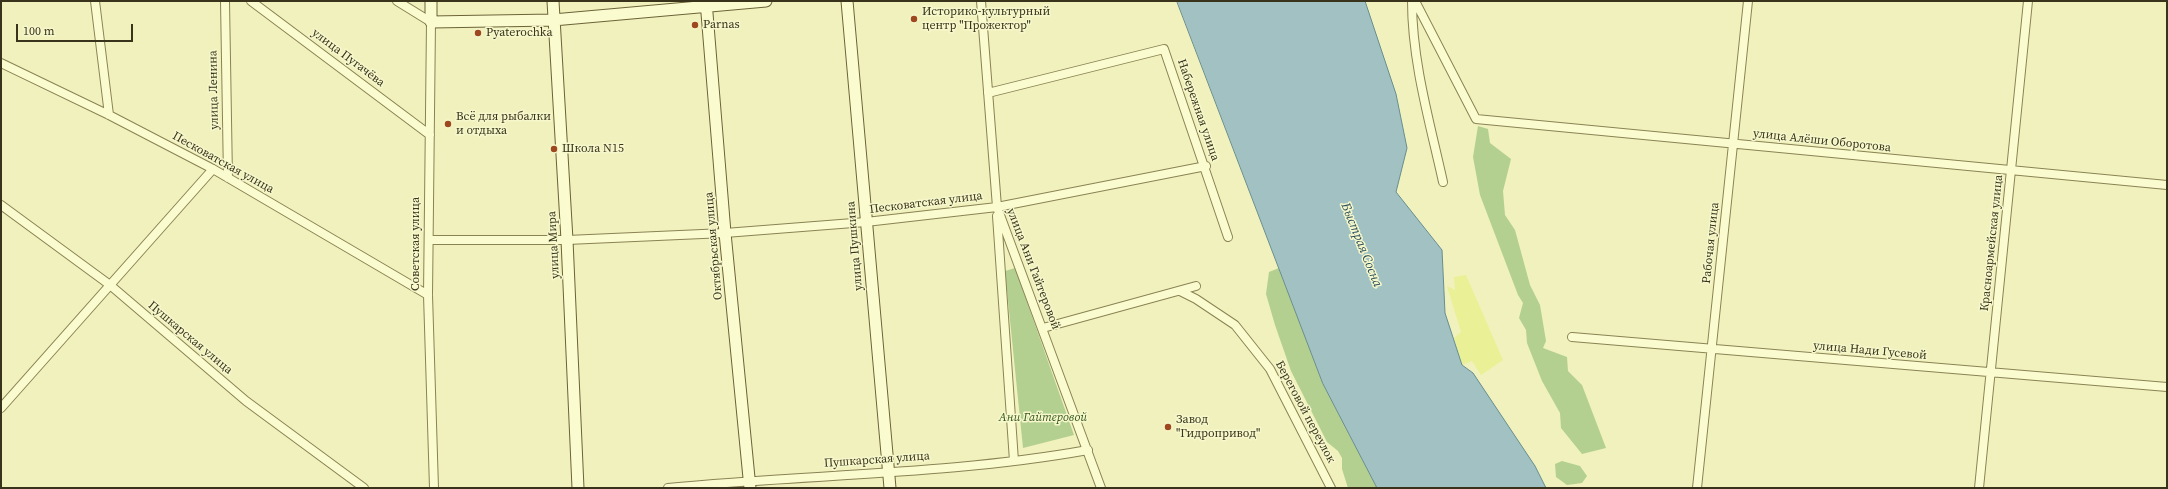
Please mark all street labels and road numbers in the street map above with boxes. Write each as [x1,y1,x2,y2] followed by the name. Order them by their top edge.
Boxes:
[309,26,387,90] street label: улица Пугачёва
[206,50,222,130] street label: улица Ленина
[1174,57,1222,163] street label: Набережная улица
[1752,127,1892,155] street label: улица Алёши Оборотова
[170,129,276,197] street label: Песковатская улица
[1978,174,2006,312] street label: Красноармейская улица
[869,189,983,217] street label: Песковатская улица
[702,191,726,301] street label: Октябрьская улица
[409,197,423,291] street label: Советская улица
[844,201,866,291] street label: улица Пушкина
[1700,202,1722,284] street label: Рабочая улица
[1003,206,1063,332] street label: улица Ани Гайтеровой
[545,211,563,279] street label: улица Мира
[145,298,235,378] street label: Пушкарская улица
[1813,339,1927,363] street label: улица Нади Гусевой
[1272,358,1338,466] street label: Береговой переулок
[824,449,930,471] street label: Пушкарская улица

